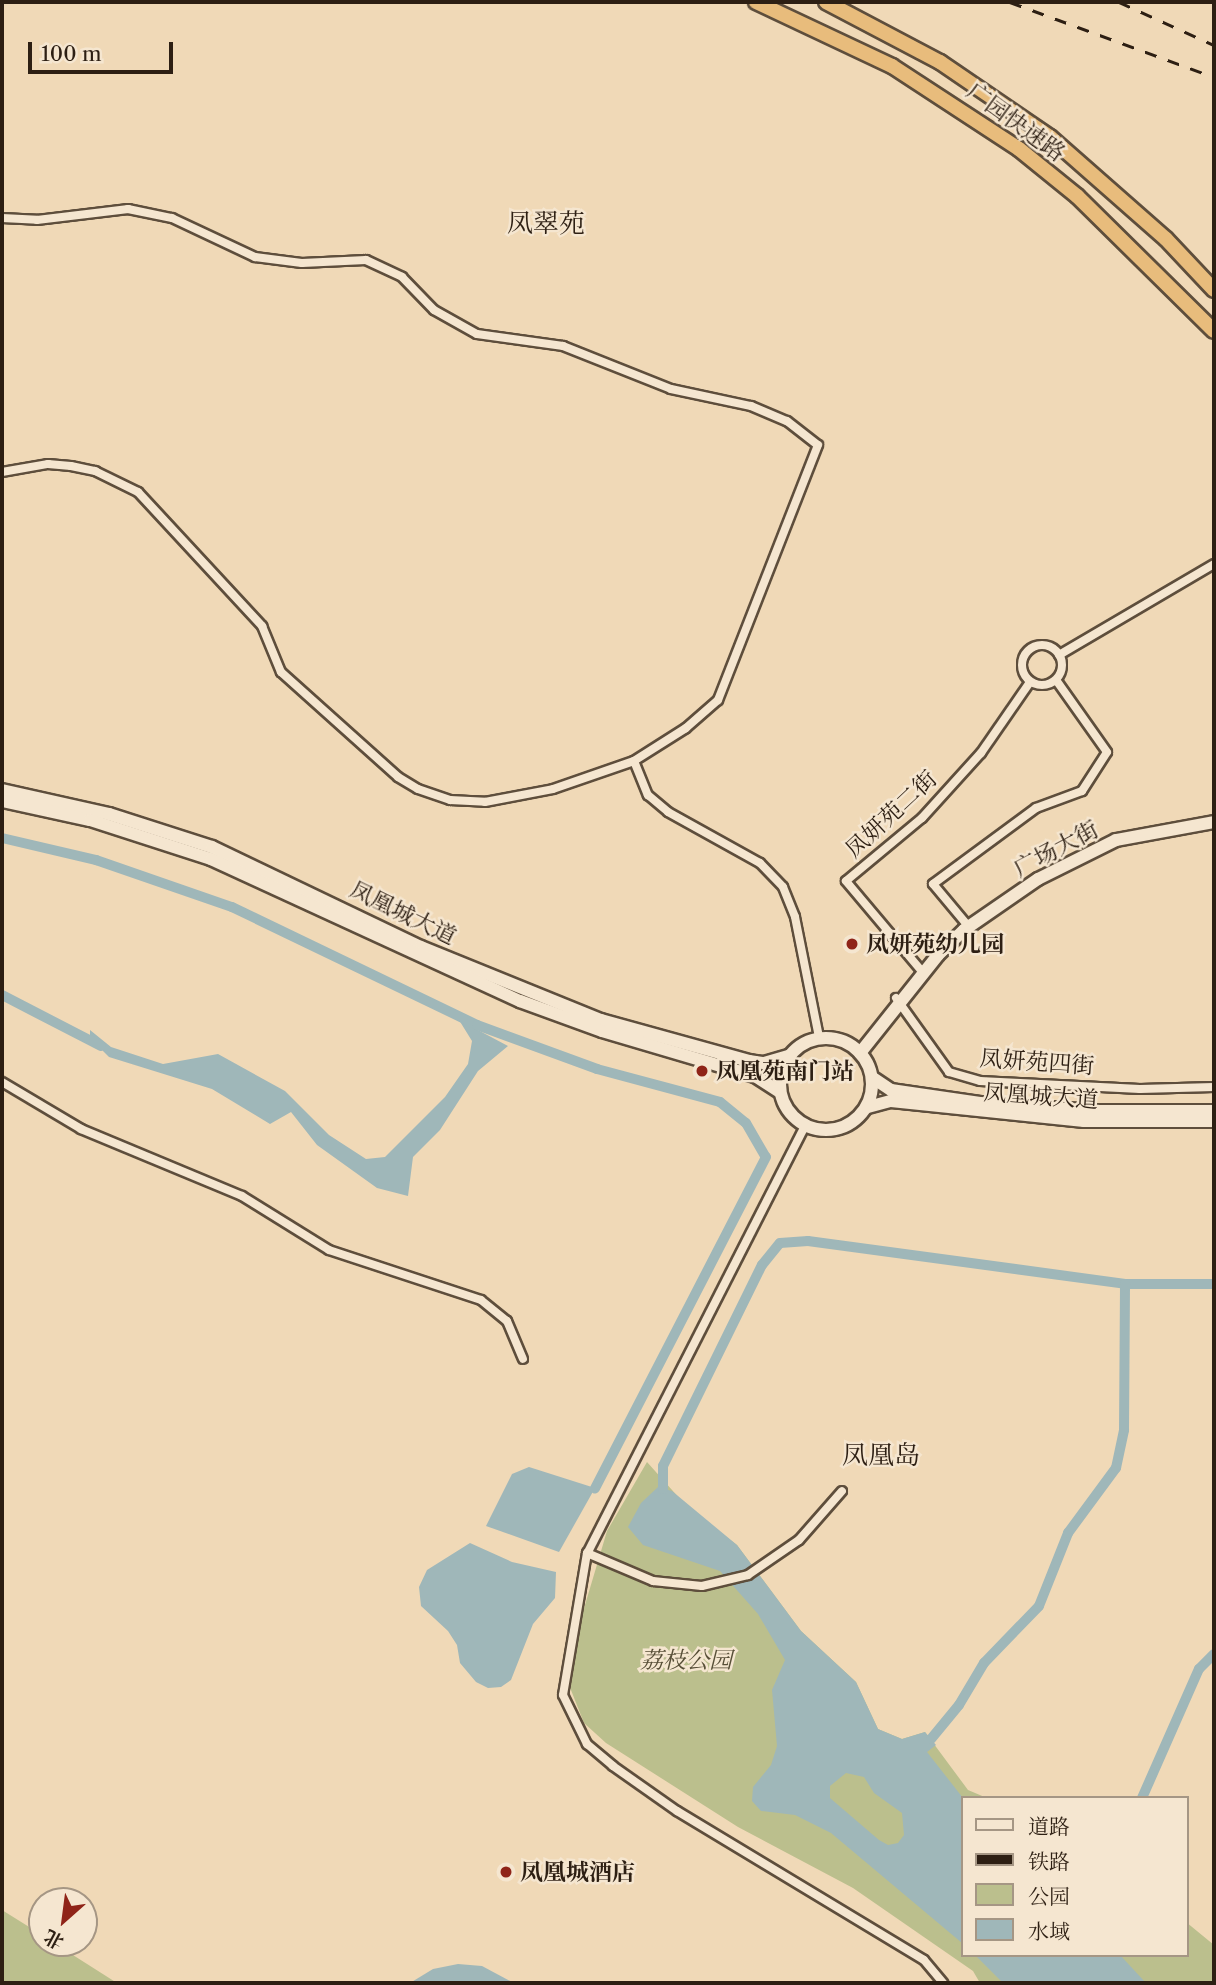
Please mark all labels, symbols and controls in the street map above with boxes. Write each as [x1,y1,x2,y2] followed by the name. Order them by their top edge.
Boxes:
[32,28,177,72] scale bar
[41,41,102,66] text: 100 m
[961,77,1071,167] street label: 广园快速路
[507,208,585,240] district label: 凤翠苑
[840,765,942,863] street label: 凤妍苑二街
[1009,815,1103,883] street label: 广场大街
[345,875,461,951] street label: 凤凰城大道
[866,930,1004,958] place label: 凤妍苑幼儿园
[844,936,860,952] marker: 凤妍苑幼儿园
[979,1044,1095,1080] street label: 凤妍苑四街
[716,1057,854,1085] place label: 凤凰苑南门站
[694,1063,710,1079] marker: 凤凰苑南门站
[983,1078,1099,1114] street label: 凤凰城大道
[842,1440,920,1472] district label: 凤凰岛
[640,1646,732,1674] park label: 荔枝公园
[960,1796,1188,1957] legend
[1028,1814,1070,1839] text: 道路
[1028,1849,1070,1874] text: 铁路
[520,1858,635,1886] place label: 凤凰城酒店
[498,1864,514,1880] marker: 凤凰城酒店
[1028,1884,1070,1909] text: 公园
[28,1887,98,1957] north arrow
[1028,1919,1070,1944] text: 水域
[40,1925,68,1954] text: 北

